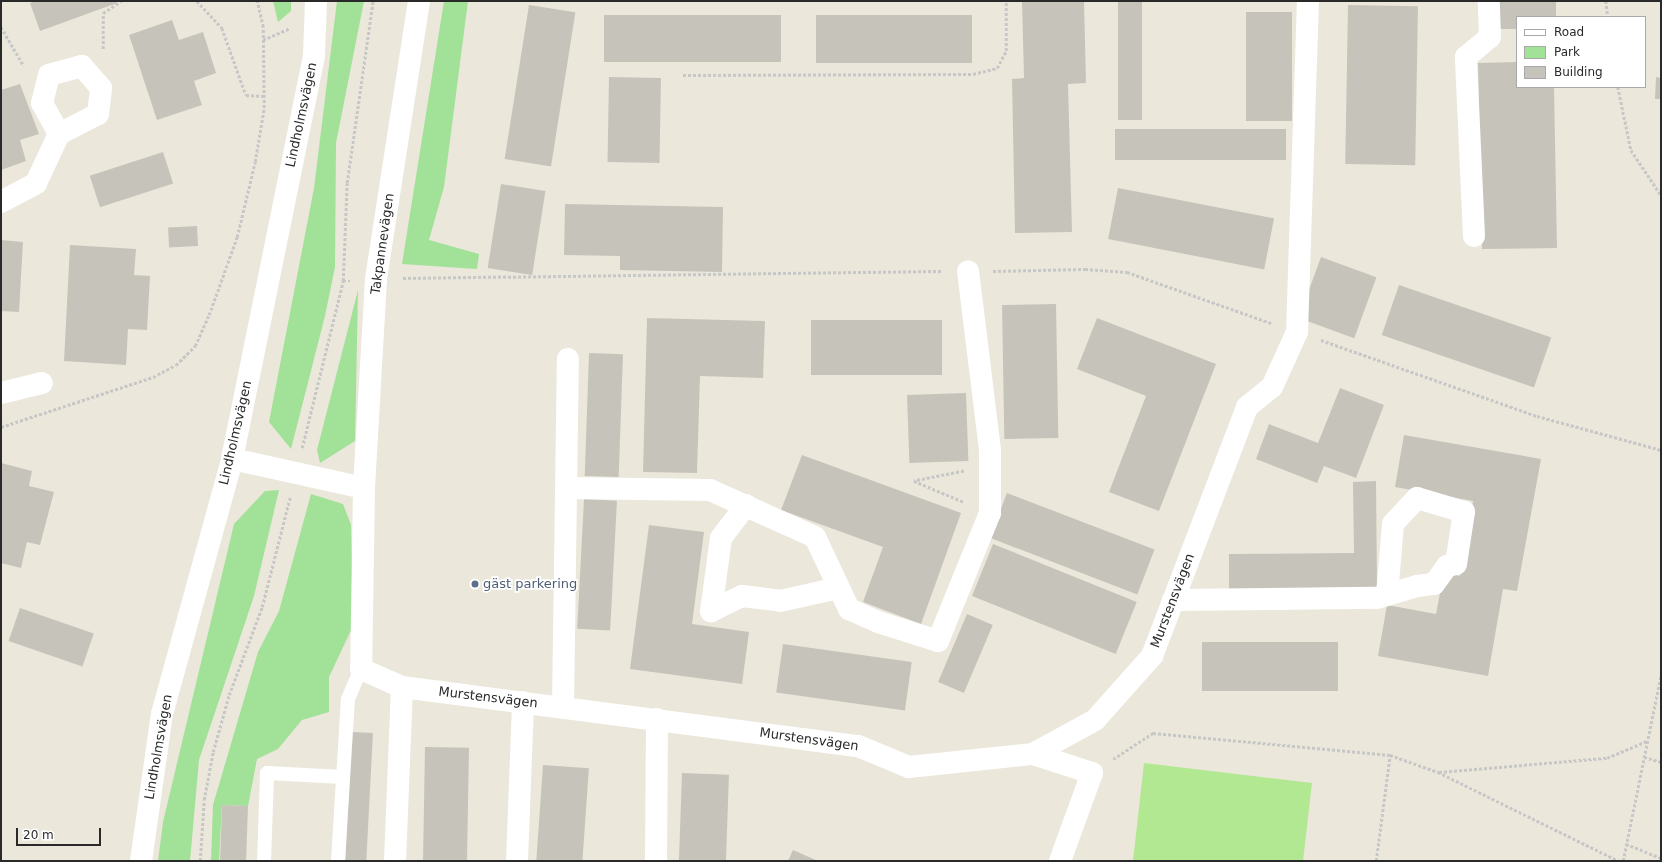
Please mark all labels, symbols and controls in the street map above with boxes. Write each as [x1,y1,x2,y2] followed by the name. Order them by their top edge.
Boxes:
[1516,16,1646,88] legend
[1554,25,1584,39] text: Road
[1554,45,1580,59] text: Park
[283,61,321,169] street label: Lindholmsvägen
[1554,65,1603,79] text: Building
[368,192,398,296] street label: Takpannevägen
[216,379,256,487] street label: Lindholmsvägen
[1148,552,1198,650] street label: Murstensvägen
[483,576,577,592] place label: gäst parkering
[470,579,480,589] marker: gäst parkering
[438,684,538,712] street label: Murstensvägen
[142,693,176,801] street label: Lindholmsvägen
[758,725,860,755] street label: Murstensvägen
[18,820,103,846] scale bar
[23,828,54,842] text: 20 m

